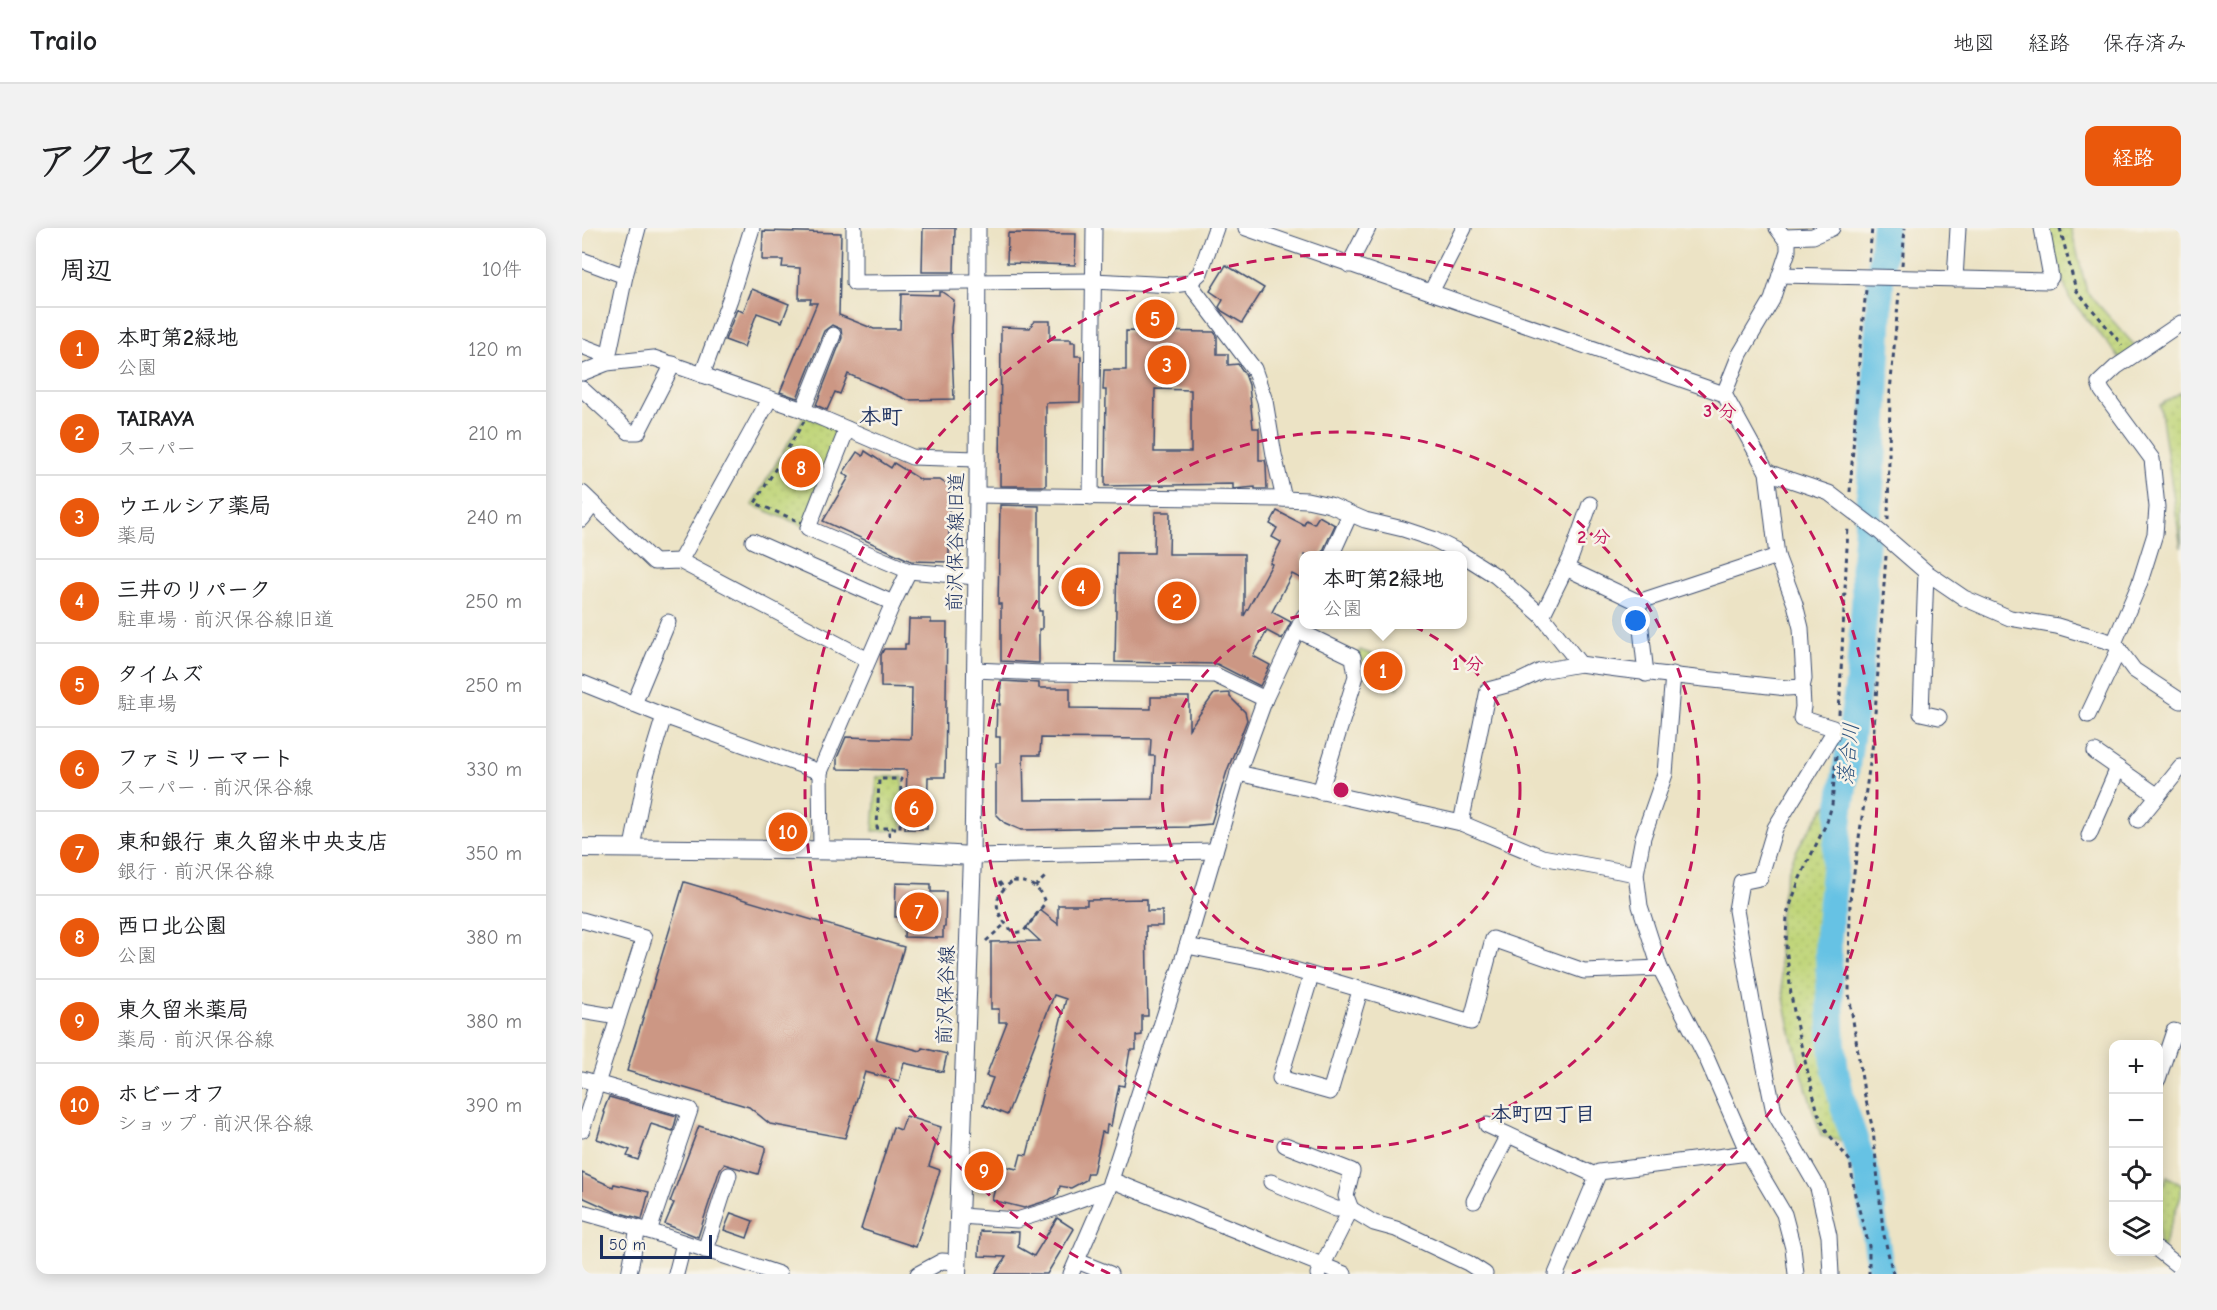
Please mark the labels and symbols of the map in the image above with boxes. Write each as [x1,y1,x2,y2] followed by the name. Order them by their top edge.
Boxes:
[1136,296,1174,341] pin: 5
[1148,342,1186,388] pin: 3
[1703,401,1737,422] text: 3 分
[859,404,903,430] district label: 本町
[782,446,820,490] pin: 8
[943,472,968,612] street label: 前沢保谷線旧道
[1577,527,1611,548] text: 2 分
[1062,564,1100,610] pin: 4
[1158,578,1196,623] pin: 2
[1621,606,1650,635] your location
[1364,648,1402,694] pin: 1
[1452,654,1484,675] text: 1 分
[1833,721,1863,787] water label: 落合川
[1331,780,1351,800] centre of rings
[894,786,934,830] pin: 6
[768,810,808,854] pin: 10
[900,890,938,934] pin: 7
[932,945,959,1045] street label: 前沢保谷線
[1491,1102,1596,1126] district label: 本町四丁目
[964,1148,1004,1194] pin: 9
[600,1232,712,1260] scale bar

